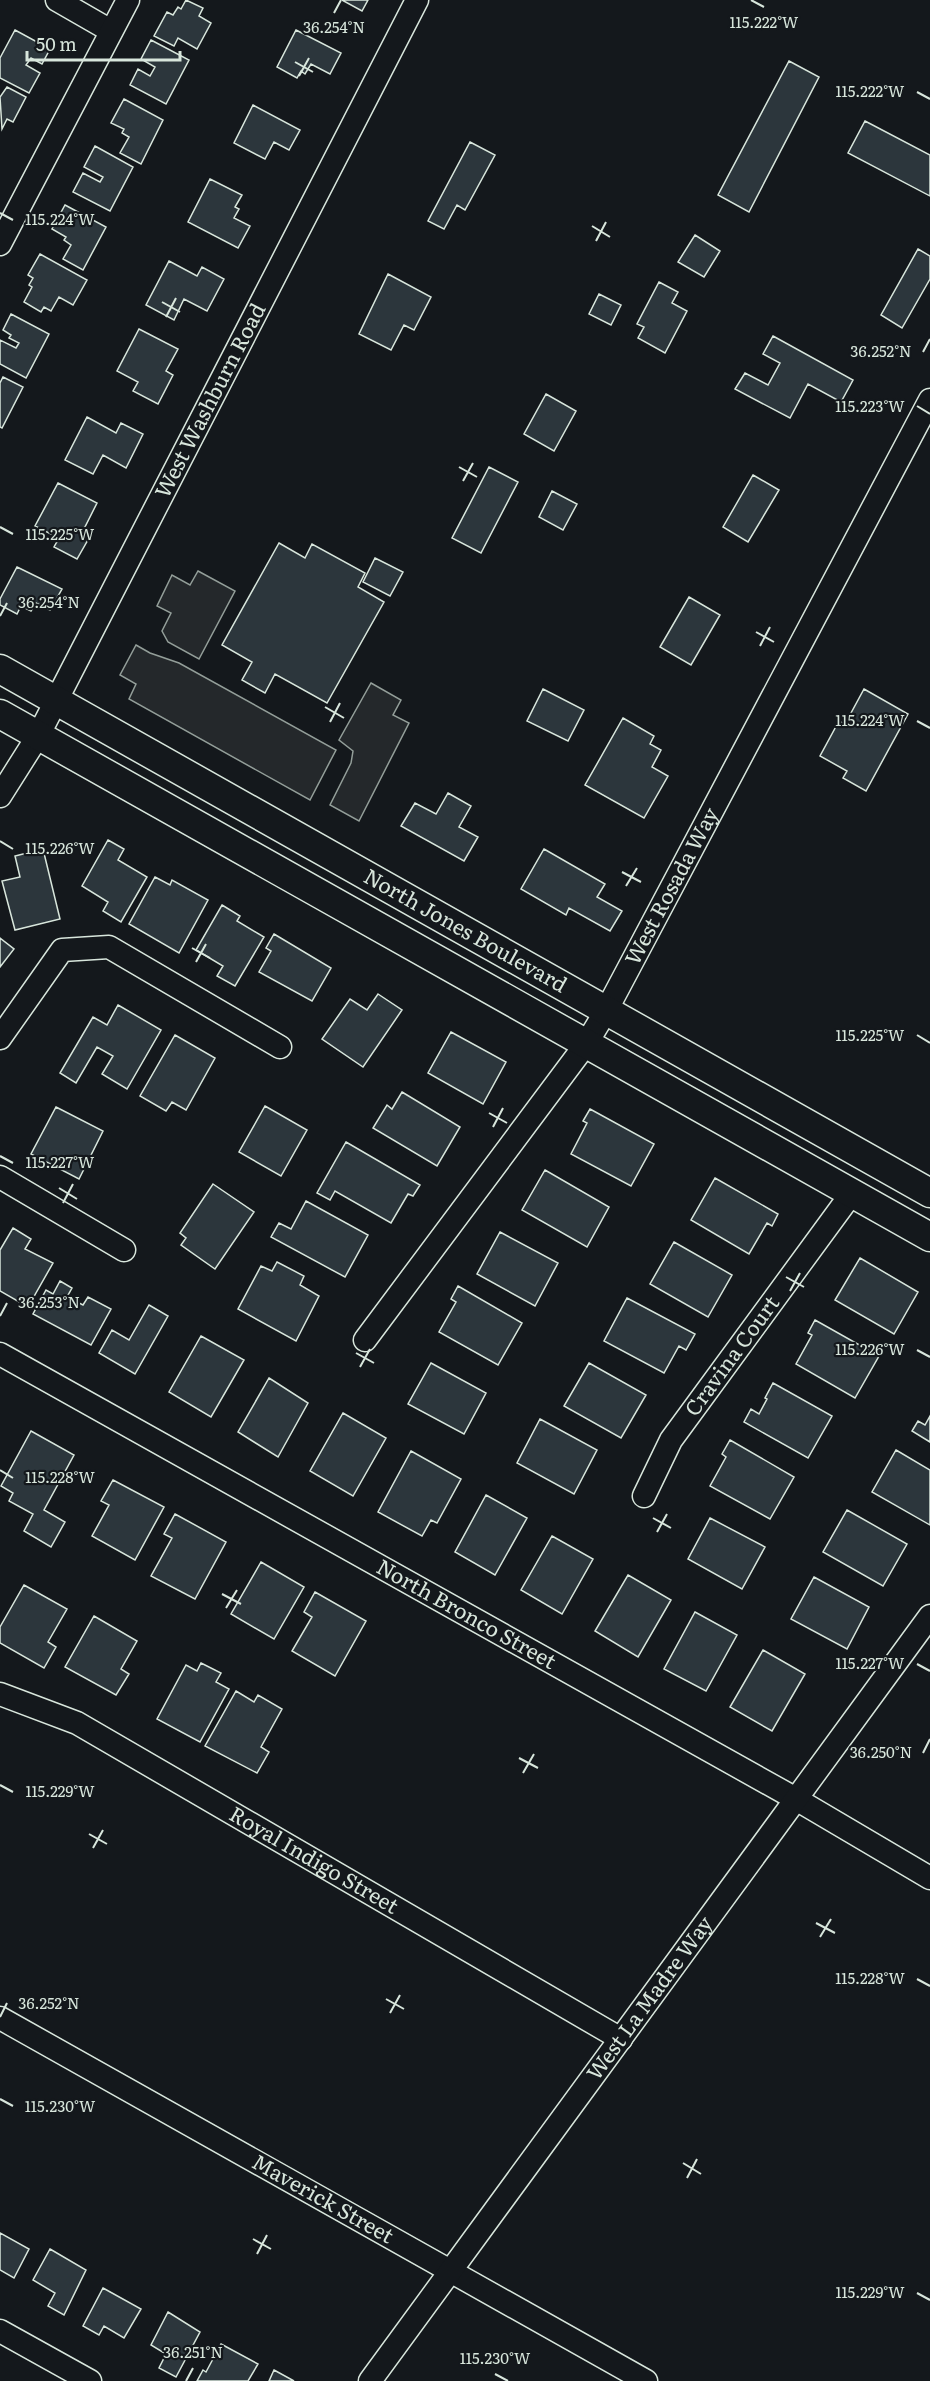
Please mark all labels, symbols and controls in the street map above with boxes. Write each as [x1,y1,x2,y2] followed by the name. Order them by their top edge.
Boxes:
[730,10,799,33] text: 115.222°W
[303,15,365,38] text: 36.254°N
[27,24,180,62] scale bar
[36,30,77,57] text: 50 m
[836,79,905,102] text: 115.222°W
[25,207,95,230] text: 115.224°W
[145,297,271,502] street label: West Washburn Road
[850,339,912,362] text: 36.252°N
[835,394,905,417] text: 115.223°W
[26,522,95,545] text: 115.225°W
[18,590,80,613] text: 36.254°N
[835,708,905,731] text: 115.224°W
[615,800,725,969] street label: West Rosada Way
[25,836,95,859] text: 115.226°W
[359,859,574,999] street label: North Jones Boulevard
[836,1023,905,1046] text: 115.225°W
[26,1150,95,1173] text: 115.227°W
[676,1288,785,1421] street label: Cravina Court
[18,1290,80,1313] text: 36.253°N
[835,1337,905,1360] text: 115.226°W
[25,1465,95,1488] text: 115.228°W
[372,1550,563,1675] street label: North Bronco Street
[836,1651,905,1674] text: 115.227°W
[850,1740,912,1763] text: 36.250°N
[25,1779,95,1802] text: 115.229°W
[225,1797,406,1920] street label: Royal Indigo Street
[577,1908,719,2086] street label: West La Madre Way
[835,1966,905,1989] text: 115.228°W
[18,1991,80,2014] text: 36.252°N
[25,2094,96,2117] text: 115.230°W
[247,2145,401,2250] street label: Maverick Street
[835,2280,905,2303] text: 115.229°W
[163,2340,223,2363] text: 36.251°N
[460,2346,531,2369] text: 115.230°W

